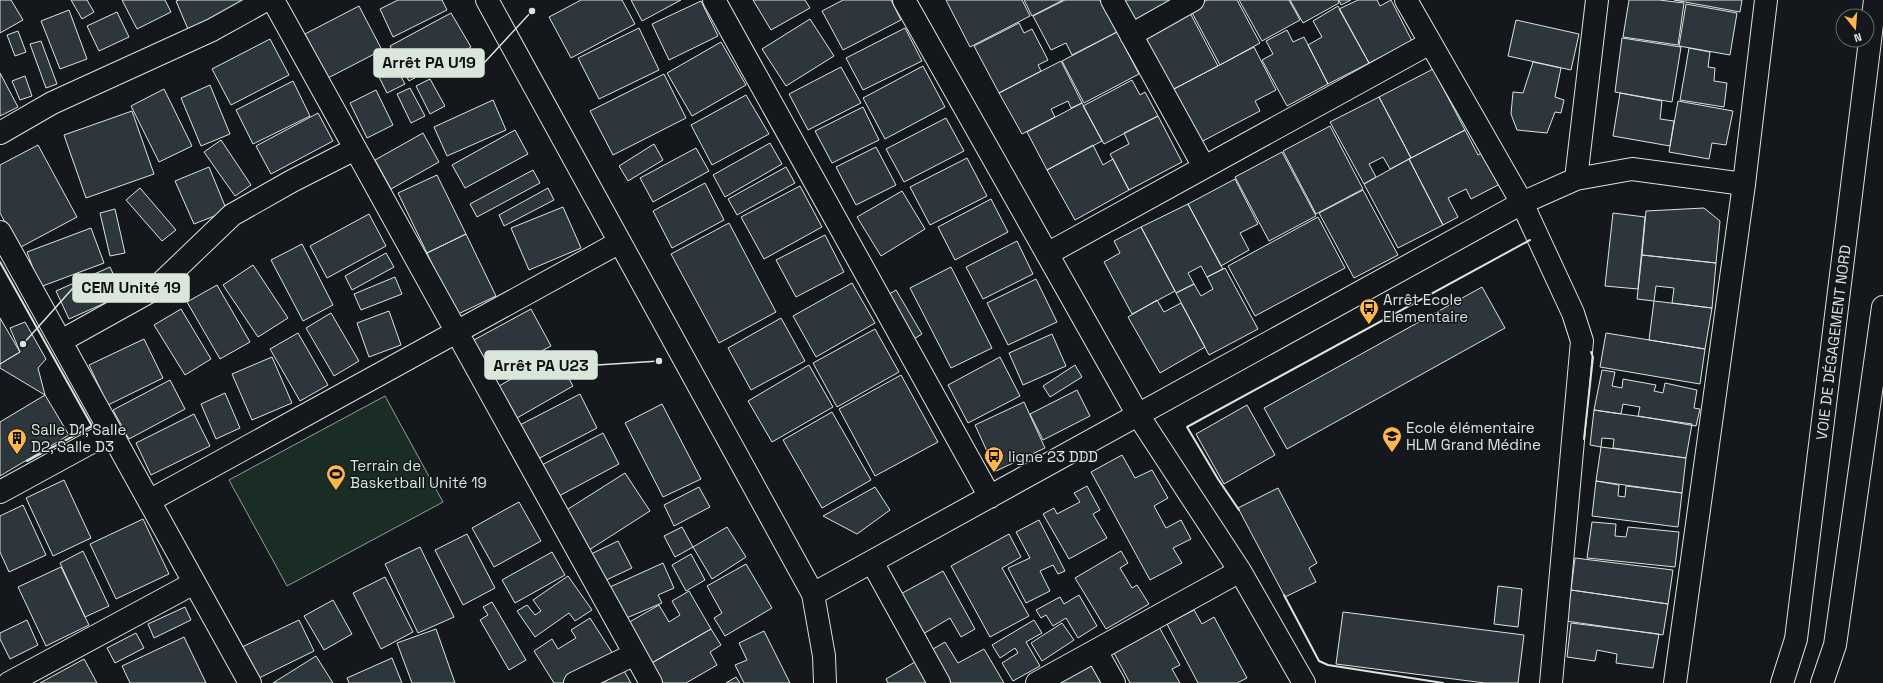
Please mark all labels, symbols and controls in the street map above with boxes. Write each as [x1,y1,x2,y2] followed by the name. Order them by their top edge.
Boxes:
[1835,8,1875,48] north arrow
[1852,30,1863,45] text: N
[374,49,484,77] callout: Arrêt PA U19
[382,52,476,73] text: Arrêt PA U19
[1811,244,1854,441] street label: VOIE DE DÉGAGEMENT NORD
[73,274,189,302] callout: CEM Unité 19
[81,277,181,298] text: CEM Unité 19
[1383,290,1468,326] place label: Arrêt Ecole Elementaire
[1358,297,1380,325] bus stop icon: Arrêt Ecole Elementaire
[485,351,597,379] callout: Arrêt PA U23
[493,355,589,376] text: Arrêt PA U23
[1406,418,1541,454] place label: Ecole élémentaire HLM Grand Médine
[31,420,126,456] place label: Salle D1, Salle D2, Salle D3
[1381,425,1403,453] school or university icon: Ecole élémentaire HLM Grand Médine
[6,427,28,455] building icon: Salle D1, Salle D2, Salle D3
[983,445,1005,473] bus stop icon: ligne 23 DDD
[1008,447,1098,466] place label: ligne 23 DDD
[350,456,487,492] place label: Terrain de Basketball Unité 19
[325,463,347,491] sports icon: Terrain de Basketball Unité 19

